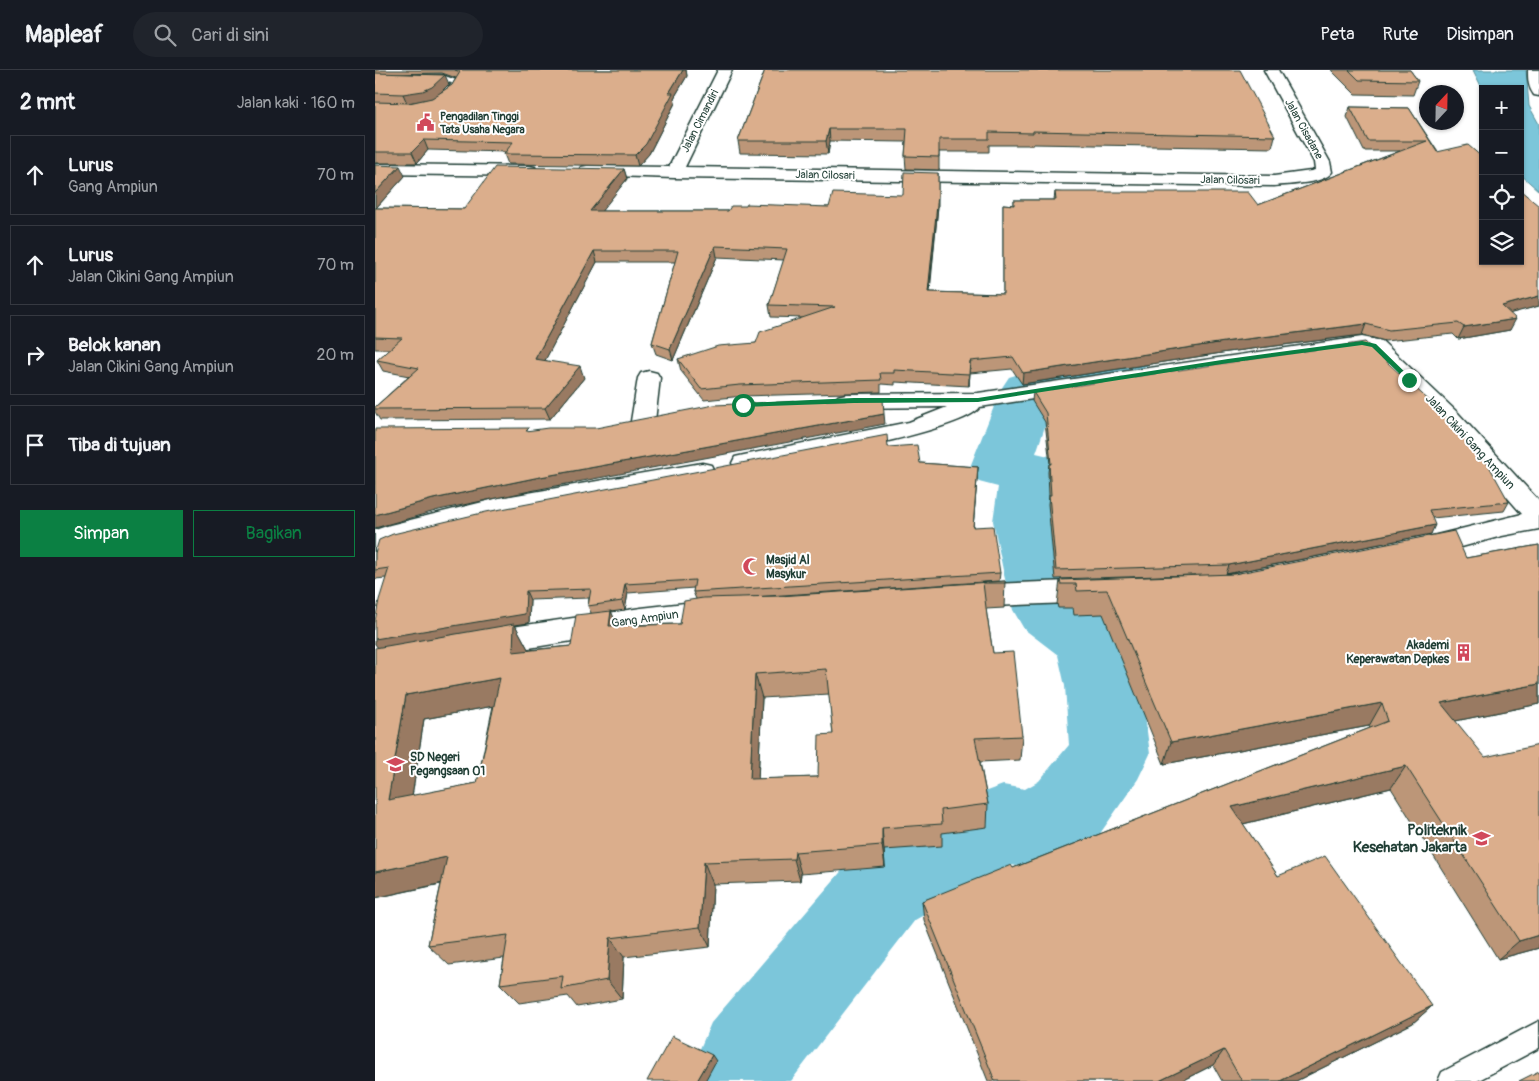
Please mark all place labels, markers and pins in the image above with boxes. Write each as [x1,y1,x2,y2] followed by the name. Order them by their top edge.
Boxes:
[439,110,525,136] place label: Pengadilan Tinggi Tata Usaha Negara
[416,112,436,132] public building icon: Pengadilan Tinggi Tata Usaha Negara
[766,553,810,582] place label: Masjid Al Masykur
[742,557,762,577] mosque icon: Masjid Al Masykur
[1346,638,1450,667] place label: Akademi Keperawatan Depkes
[1453,642,1473,662] building icon: Akademi Keperawatan Depkes
[410,750,485,779] place label: SD Negeri Pegangsaan 01
[386,754,406,774] school or university icon: SD Negeri Pegangsaan 01
[1353,821,1468,857] place label: Politeknik Kesehatan Jakarta
[1471,829,1491,849] school or university icon: Politeknik Kesehatan Jakarta

